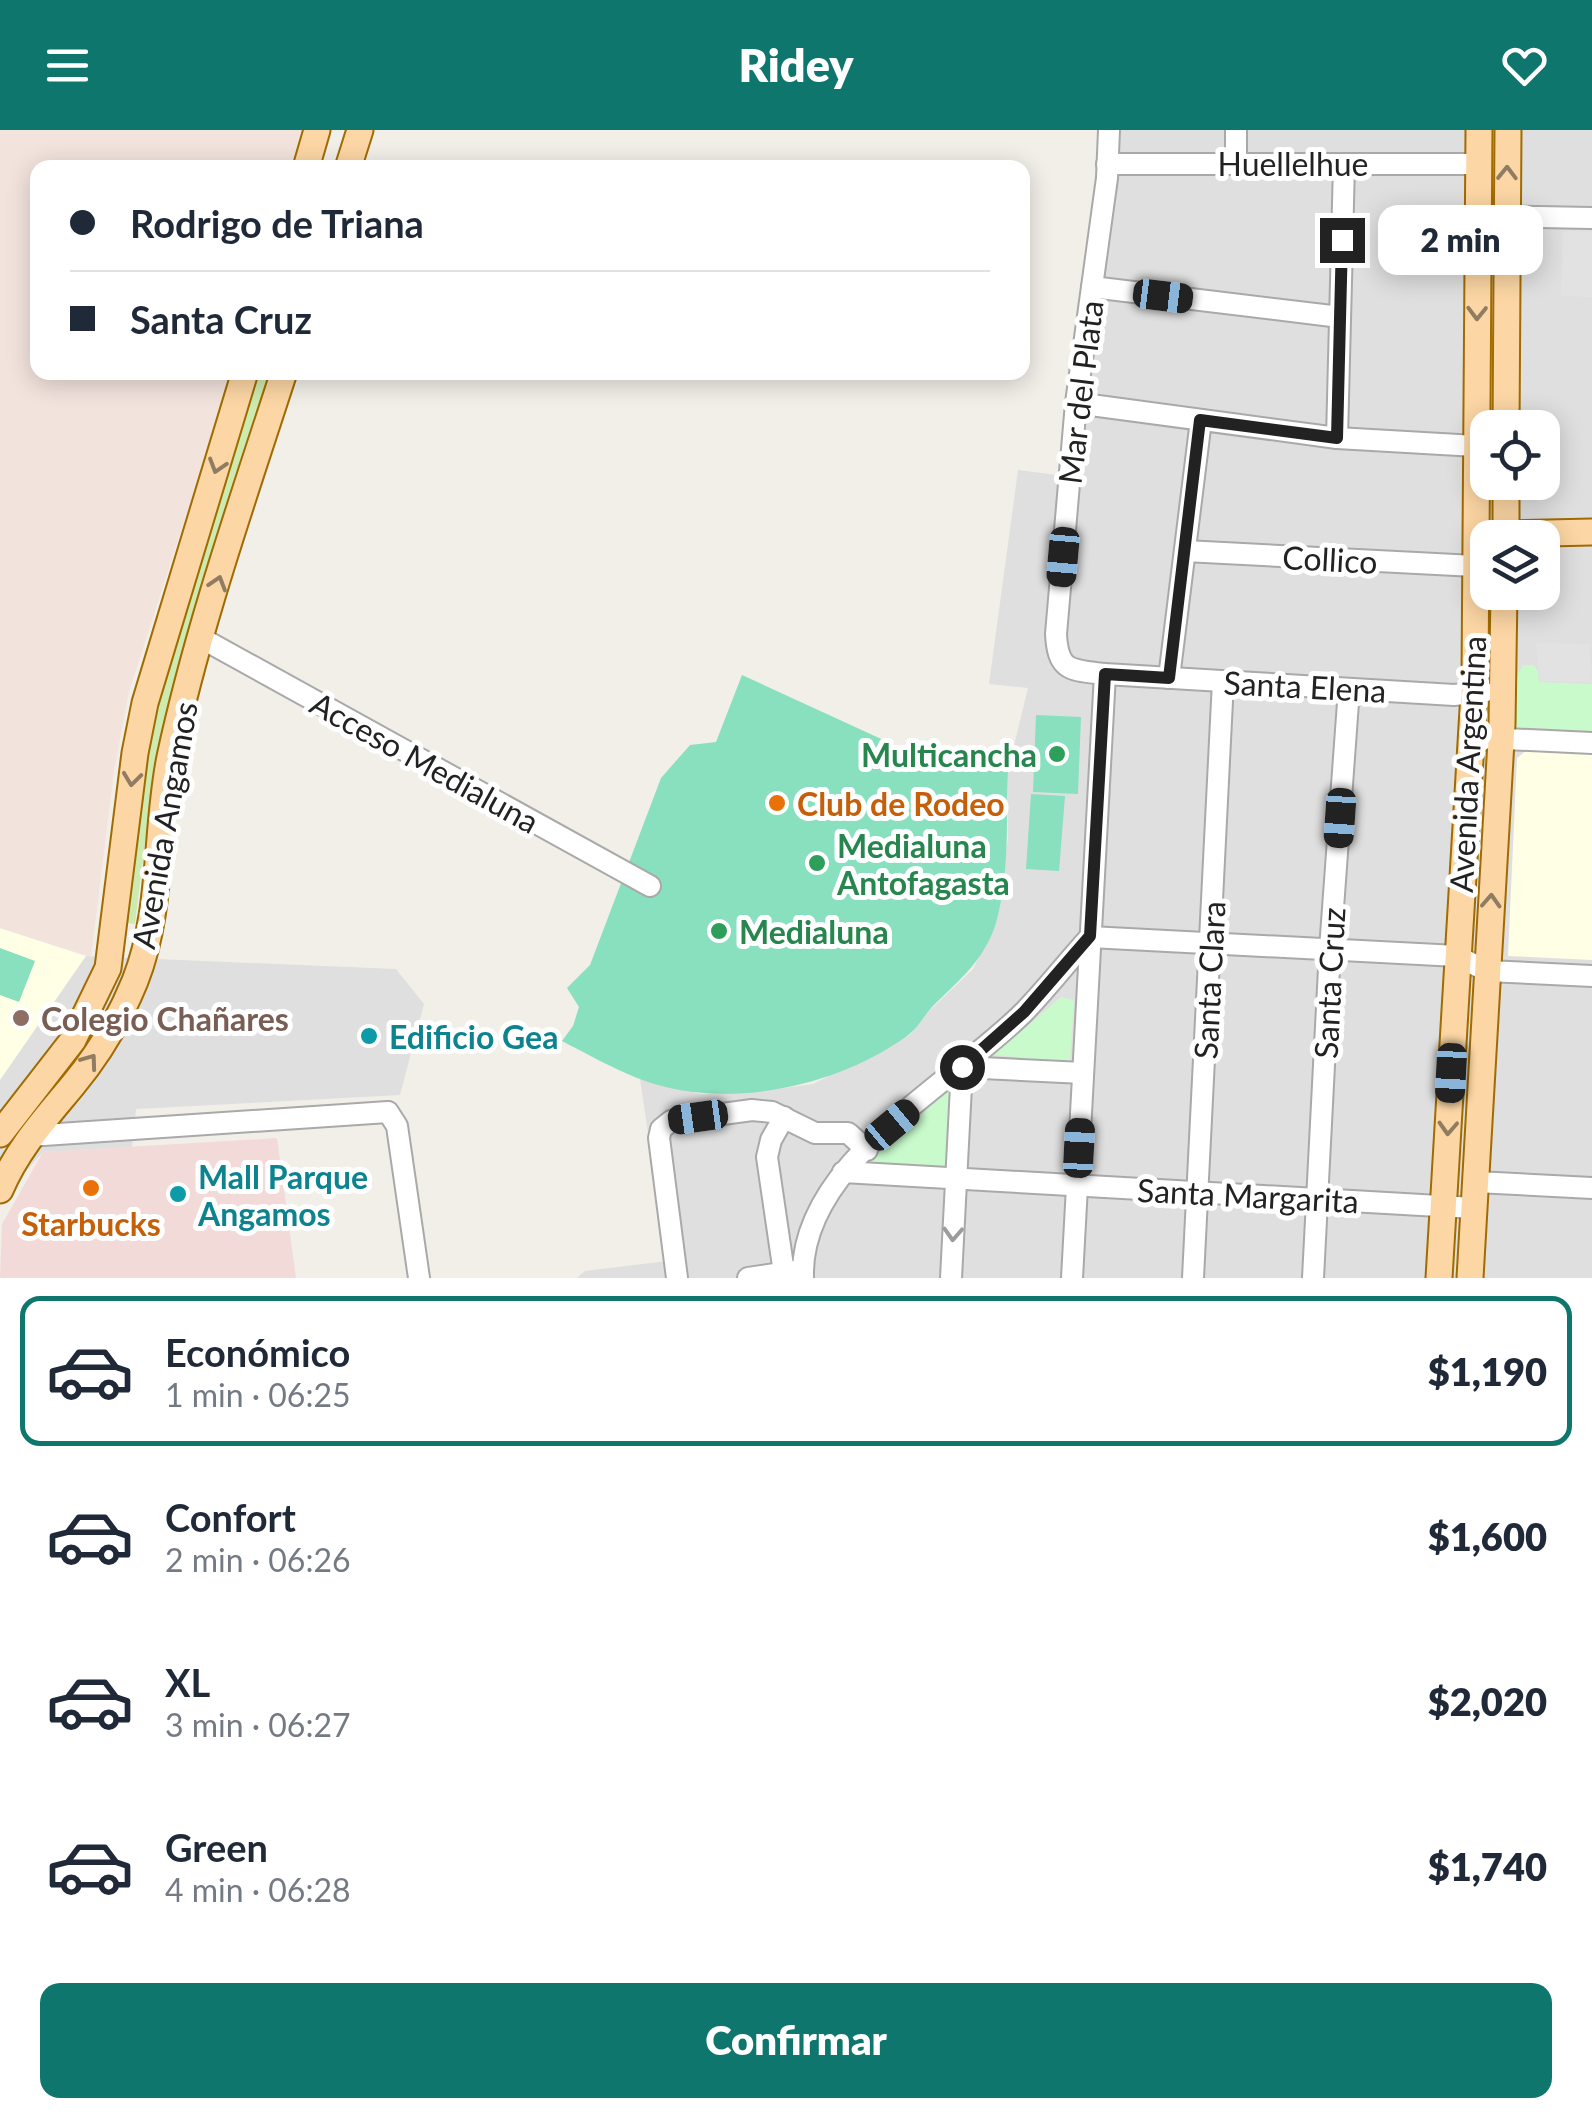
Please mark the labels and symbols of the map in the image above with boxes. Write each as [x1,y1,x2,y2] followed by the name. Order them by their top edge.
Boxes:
[1217,144,1369,183] street label: Huellelhue
[1496,165,1518,180] one-way arrow
[1377,205,1542,275] callout: 2 min
[1320,218,1365,263] route end
[1131,277,1195,315] car
[1049,298,1111,486] street label: Mar del Plata
[1466,306,1488,322] one-way arrow
[208,456,229,473] one-way arrow
[1045,526,1081,588] car
[1281,537,1379,581] street label: Collico
[206,575,227,592] one-way arrow
[1441,635,1493,893] street label: Avenida Argentina
[1223,662,1387,710] street label: Santa Elena
[304,683,546,841] street label: Acceso Medialuna
[123,698,205,952] street label: Avenida Angamos
[861,735,1037,774] place label: Multicancha
[1046,743,1068,765] marker: Multicancha
[122,771,143,787] one-way arrow
[797,784,1005,823] place label: Club de Rodeo
[1323,787,1357,849] car
[766,792,788,814] marker: Club de Rodeo
[836,826,1010,902] place label: Medialuna Antofagasta
[806,852,828,874] marker: Medialuna Antofagasta
[1480,893,1501,909] one-way arrow
[1185,900,1233,1060] street label: Santa Clara
[1306,906,1352,1060] street label: Santa Cruz
[739,912,889,951] place label: Medialuna
[708,920,730,942] marker: Medialuna
[41,999,289,1038] place label: Colegio Chañares
[10,1007,32,1029] marker: Colegio Chañares
[389,1017,558,1056] place label: Edificio Gea
[358,1025,380,1047] marker: Edificio Gea
[1434,1042,1468,1104] car
[940,1045,985,1090] route start
[79,1054,96,1072] one-way arrow
[859,1094,925,1156] car
[666,1098,730,1136] car
[1062,1117,1096,1179] car
[1438,1120,1459,1136] one-way arrow
[197,1157,368,1233] place label: Mall Parque Angamos
[1136,1170,1360,1220] street label: Santa Margarita
[80,1177,102,1199] marker: Starbucks
[167,1183,189,1205] marker: Mall Parque Angamos
[21,1204,161,1243] place label: Starbucks
[943,1227,964,1243] one-way arrow

